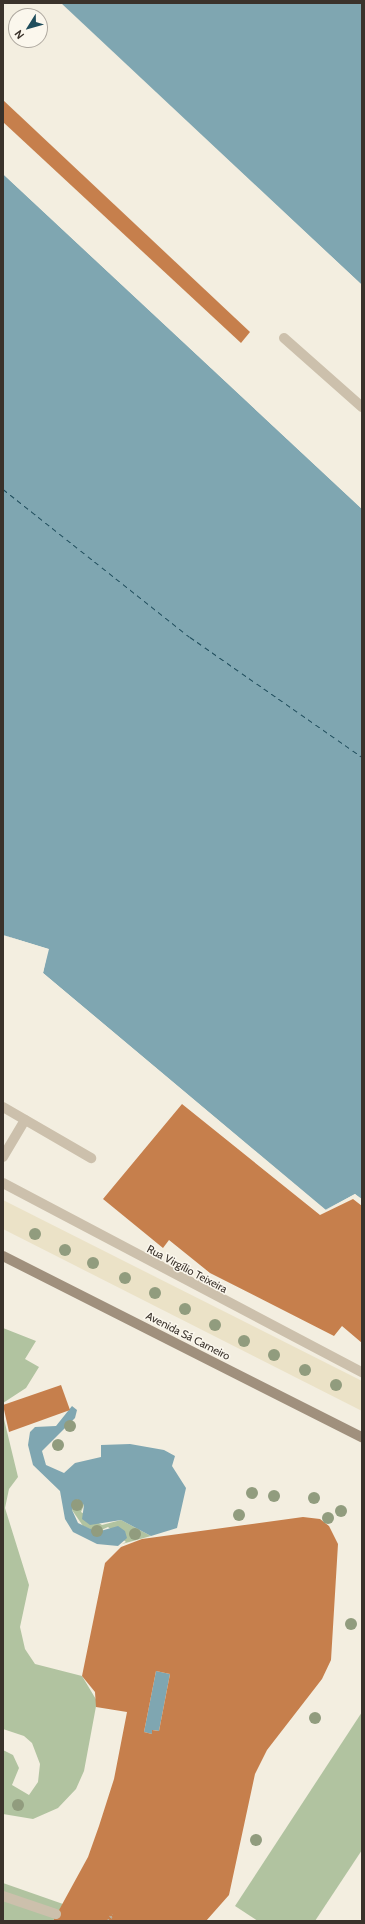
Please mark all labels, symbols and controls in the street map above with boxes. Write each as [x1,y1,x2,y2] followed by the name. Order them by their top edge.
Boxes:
[8,8,48,48] north arrow
[11,27,27,42] text: N
[145,1242,229,1296] street label: Rua Virgílio Teixeira
[144,1309,232,1363] street label: Avenida Sá Carneiro

